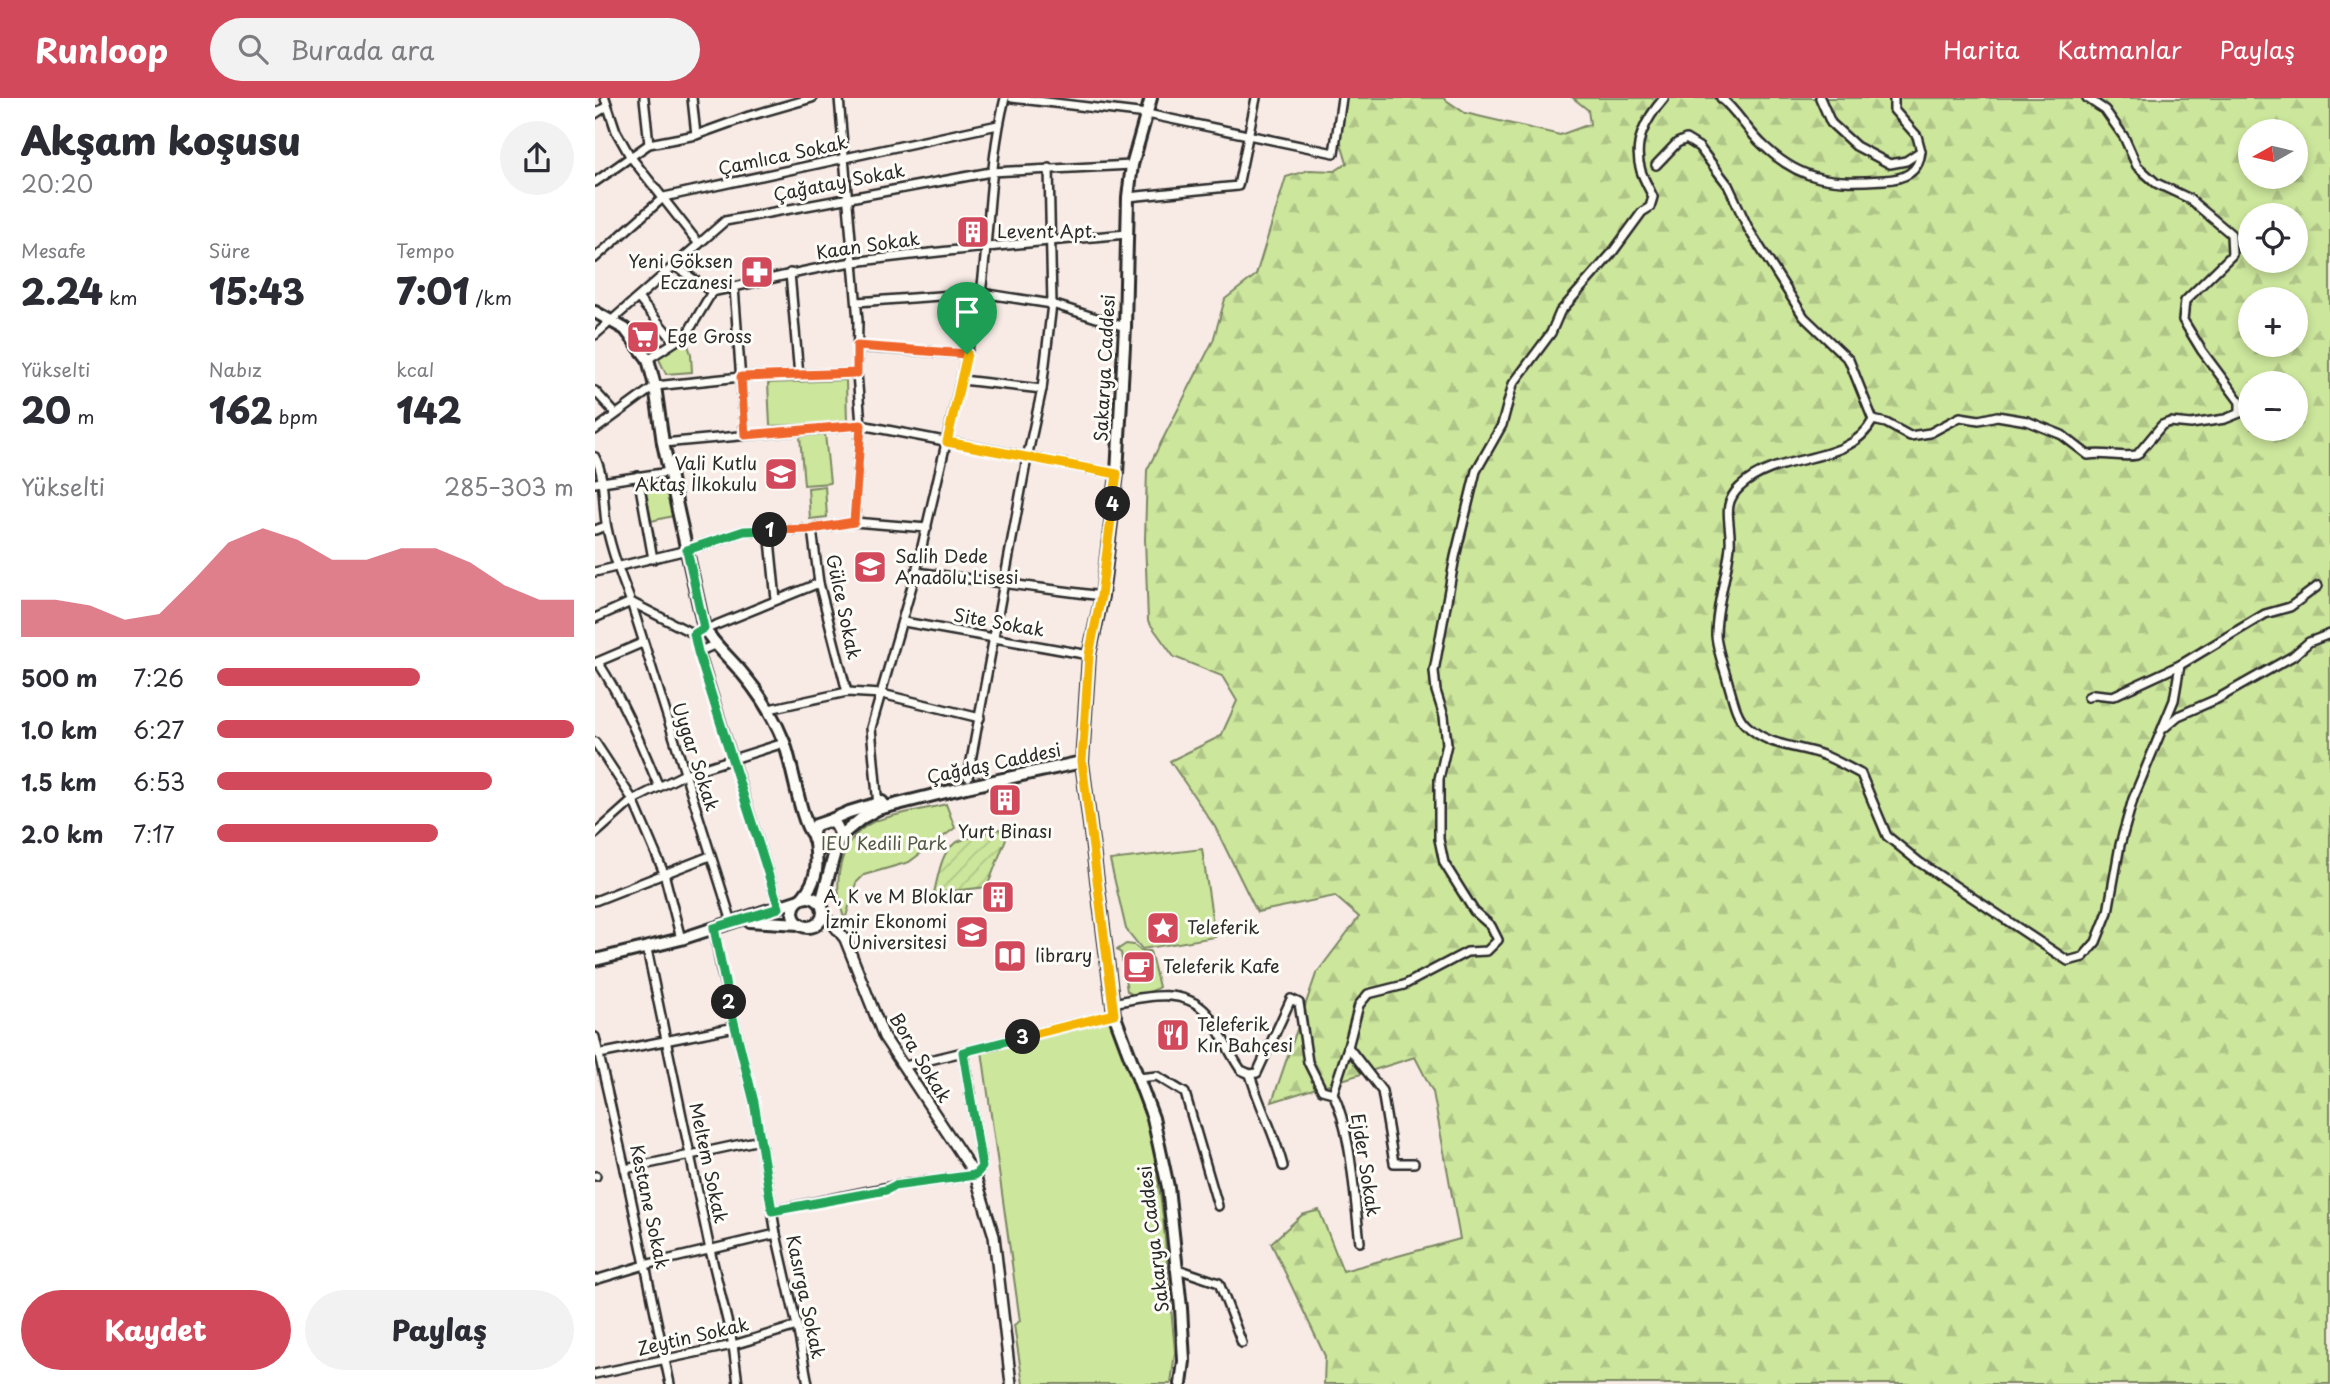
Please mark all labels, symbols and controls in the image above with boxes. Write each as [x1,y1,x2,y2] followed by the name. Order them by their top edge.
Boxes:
[210,18,700,81] search box
[35,24,168,74] text: Runloop
[234,30,272,68] icon: search
[290,30,434,69] text: Burada ara
[1943,31,2020,67] text: Harita
[2058,31,2182,67] text: Katmanlar
[2220,31,2295,67] text: Paylaş
[21,111,301,168] text: Akşam koşusu
[2238,119,2308,189] north arrow
[2238,119,2308,441] map controls
[500,121,574,195] button: share
[715,128,850,181] street label: Çamlıca Sokak
[771,156,907,207] street label: Çağatay Sokak
[21,166,93,201] text: 20:20
[2238,203,2308,273] button: locate
[954,213,992,251] building icon: Levent Apt.
[997,217,1097,244] place label: Levent Apt.
[814,224,921,265] street label: Kaan Sokak
[21,236,86,264] text: Mesafe
[209,236,250,264] text: Süre
[396,236,454,264] text: Tempo
[628,247,733,295] place label: Yeni Göksen Eczanesi
[738,253,776,291] pharmacy icon: Yeni Göksen Eczanesi
[21,264,103,317] text: 2.24
[209,264,305,317] text: 15:43
[396,264,469,317] text: 7:01
[937,282,997,354] pin
[103,283,138,311] text: km
[469,283,512,311] text: /km
[2238,287,2308,357] button: +
[948,293,986,331] icon: arrive
[1086,294,1121,442] street label: Sakarya Caddesi
[624,318,662,356] supermarket icon: Ege Gross
[667,322,752,349] place label: Ege Gross
[21,355,90,383] text: Yükselti
[209,355,262,383] text: Nabız
[396,355,434,383] text: kcal
[2238,371,2308,441] button: −
[21,383,71,436] text: 20
[209,383,273,436] text: 162
[396,383,461,436] text: 142
[71,402,95,430] text: m
[273,402,318,430] text: bpm
[635,449,757,497] place label: Vali Kutlu Aktaş İlkokulu
[762,455,800,493] school or university icon: Vali Kutlu Aktaş İlkokulu
[21,469,105,504] text: Yükselti
[444,469,574,504] text: 285–303 m
[1095,486,1131,522] pin: 4
[1106,489,1119,517] text: 4
[753,512,787,548] pin: 1
[765,515,774,543] text: 1
[895,542,1019,590] place label: Salih Dede Anadolu Lisesi
[851,548,889,586] school or university icon: Salih Dede Anadolu Lisesi
[820,552,869,662] street label: Gülce Sokak
[952,600,1047,643] street label: Site Sokak
[21,660,98,695] text: 500 m
[133,660,184,695] text: 7:26
[666,699,727,814] street label: Uygar Sokak
[21,712,98,747] text: 1.0 km
[133,712,184,747] text: 6:27
[924,735,1063,790] street label: Çağdaş Caddesi
[21,764,97,799] text: 1.5 km
[133,764,185,799] text: 6:53
[986,781,1024,819] building icon: Yurt Binası
[21,816,103,851] text: 2.0 km
[133,816,175,851] text: 7:17
[958,817,1052,844] place label: Yurt Binası
[821,829,947,856] park label: IEU Kedili Park
[979,878,1017,916] building icon: A, K ve M Bloklar
[824,882,974,909] place label: A, K ve M Bloklar
[825,907,947,955] place label: İzmir Ekonomi Üniversitesi
[1144,909,1182,947] place icon: Teleferik
[953,913,991,951] school or university icon: İzmir Ekonomi Üniversitesi
[1187,913,1259,940] place label: Teleferik
[991,937,1029,975] library icon: library
[1035,941,1092,968] place label: library
[1120,948,1158,986] cafe icon: Teleferik Kafe
[1163,952,1280,979] place label: Teleferik Kafe
[711,984,747,1020] pin: 2
[722,987,735,1015] text: 2
[884,1007,959,1107] street label: Bora Sokak
[1197,1010,1293,1058] place label: Teleferik Kır Bahçesi
[1154,1016,1192,1054] restaurant icon: Teleferik Kır Bahçesi
[1005,1020,1041,1054] pin: 3
[1016,1022,1029,1050] text: 3
[684,1100,735,1226] street label: Meltem Sokak
[1345,1111,1388,1218] street label: Ejder Sokak
[624,1142,677,1272] street label: Kestane Sokak
[1130,1164,1175,1314] street label: Sakarya Caddesi
[780,1232,833,1361] street label: Kasırga Sokak
[21,1290,291,1370] button: Kaydet
[305,1290,574,1370] button: Paylaş
[634,1310,751,1361] street label: Zeytin Sokak

